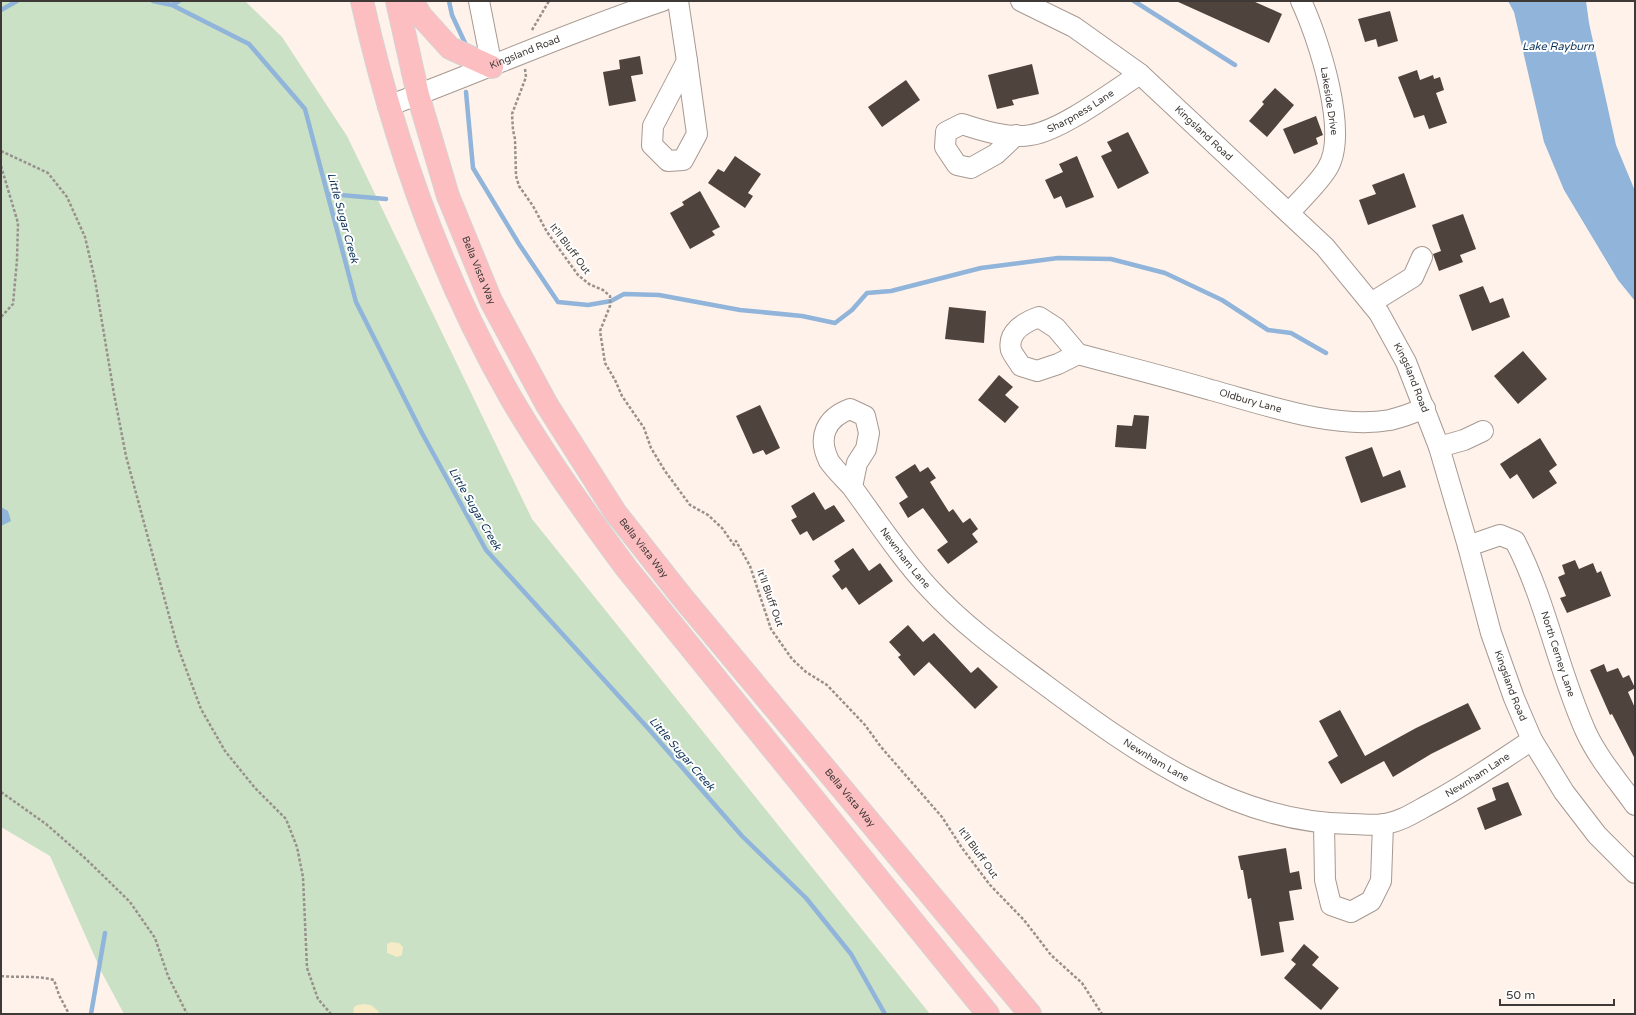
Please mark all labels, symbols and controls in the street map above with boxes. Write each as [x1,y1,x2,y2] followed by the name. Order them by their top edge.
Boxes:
[488,33,562,72] street label: Kingsland Road
[1522,40,1594,53] water label: Lake Rayburn
[1318,66,1340,136] street label: Lakeside Drive
[1045,87,1117,136] street label: Sharpness Lane
[1172,103,1235,163] street label: Kingsland Road
[325,171,362,266] water label: Little Sugar Creek
[547,221,593,277] street label: It'll Bluff Out
[459,234,498,307] street label: Bella Vista Way
[1391,341,1431,414] street label: Kingsland Road
[1218,387,1283,416] street label: Oldbury Lane
[446,466,504,553] water label: Little Sugar Creek
[616,516,671,581] street label: Bella Vista Way
[877,525,933,591] street label: Newnham Lane
[754,568,786,628] street label: It'll Bluff Out
[1538,610,1577,699] street label: North Cerney Lane
[1492,649,1529,723] street label: Kingsland Road
[647,715,718,794] water label: Little Sugar Creek
[1121,736,1191,785] street label: Newnham Lane
[1443,750,1512,800] street label: Newnham Lane
[822,766,878,830] street label: Bella Vista Way
[955,825,1001,881] street label: It'll Bluff Out
[1500,981,1614,1007] scale bar
[1506,988,1535,1002] text: 50 m

